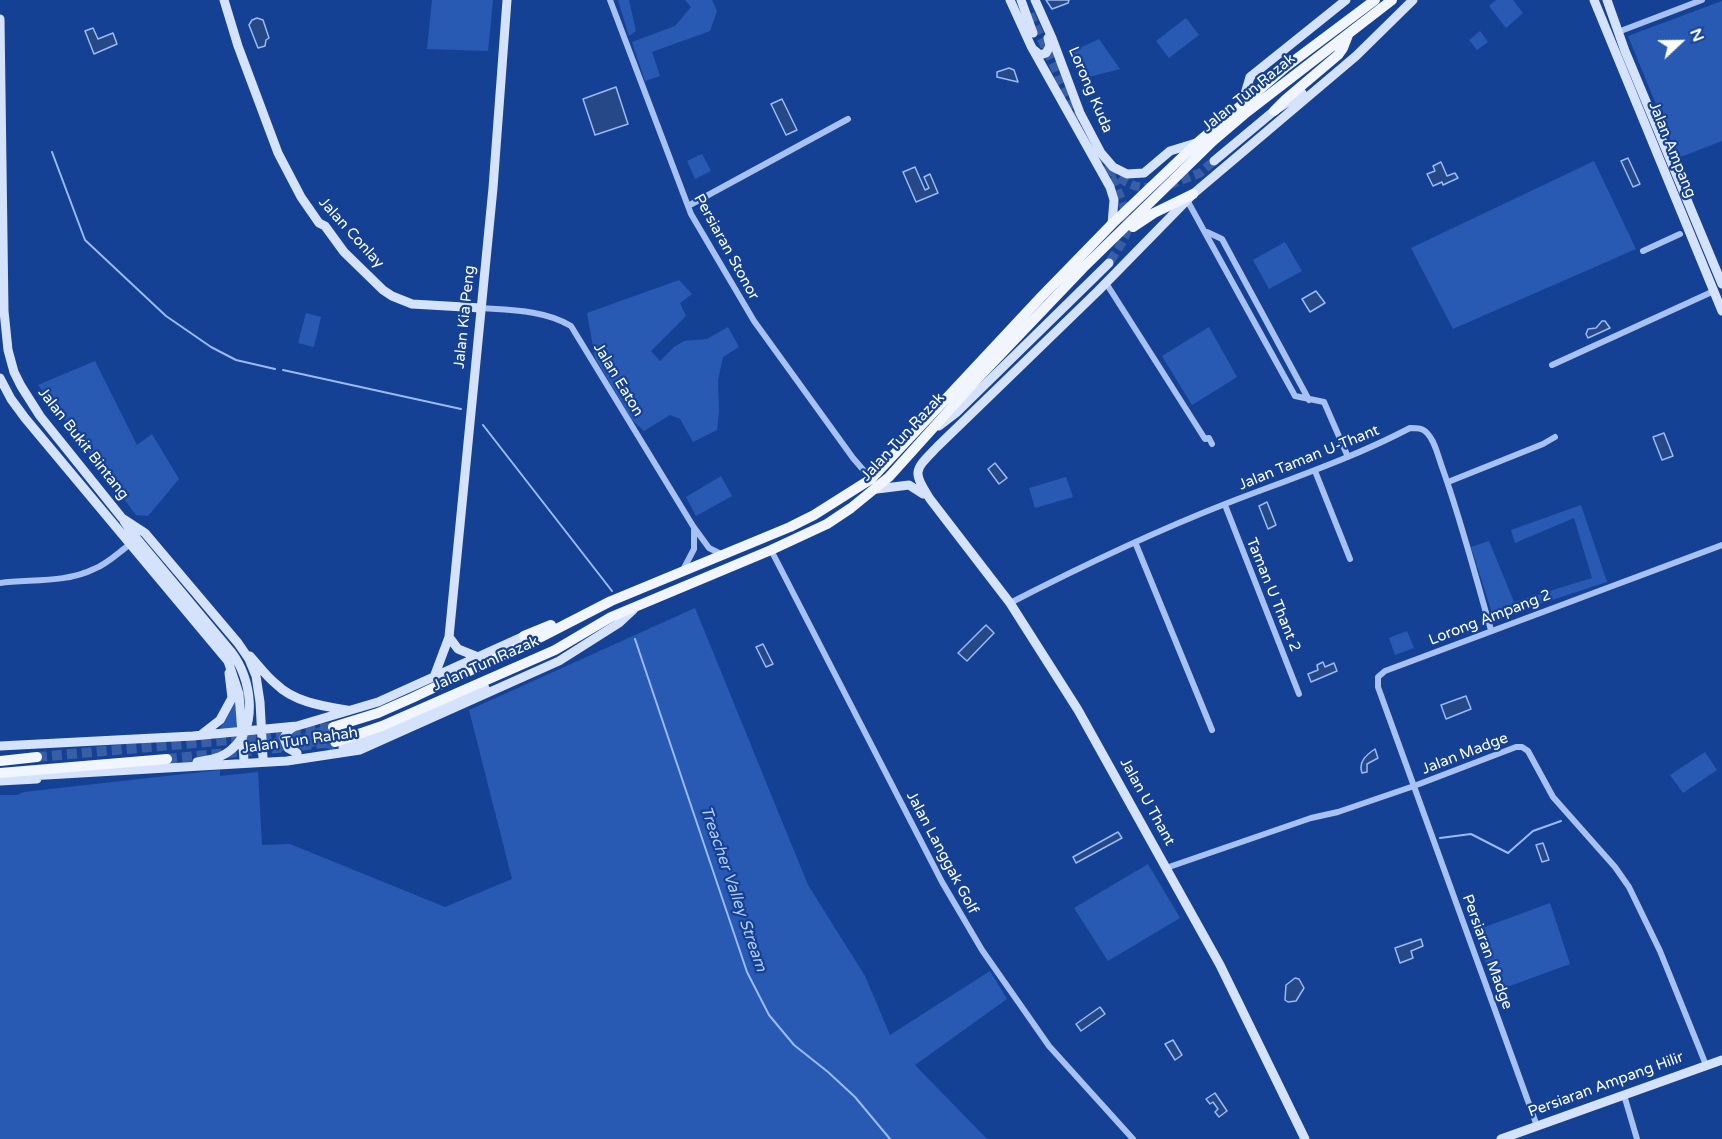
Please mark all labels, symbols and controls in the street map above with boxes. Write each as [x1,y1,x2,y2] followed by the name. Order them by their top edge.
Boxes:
[1650,12,1710,72] north arrow
[1685,26,1708,45] text: N
[1064,44,1116,136] street label: Lorong Kuda
[1199,50,1299,136] street label: Jalan Tun Razak
[1645,99,1699,201] street label: Jalan Ampang
[689,191,763,303] street label: Persiaran Stonor
[314,194,388,272] street label: Jalan Conlay
[451,264,479,370] street label: Jalan Kia Peng
[589,340,647,420] street label: Jalan Eaton
[34,384,132,504] street label: Jalan Bukit Bintang
[857,389,949,485] street label: Jalan Tun Razak
[1236,422,1382,494] street label: Jalan Taman U-Thant
[1242,535,1304,655] street label: Taman U Thant 2
[1426,586,1554,650] street label: Lorong Ampang 2
[430,633,542,695] street label: Jalan Tun Razak
[241,724,359,758] street label: Jalan Tun Rahah
[1419,729,1511,779] street label: Jalan Madge
[1116,755,1178,849] street label: Jalan U Thant
[902,789,982,917] street label: Jalan Langgak Golf
[696,804,770,974] water label: Treacher Valley Stream
[1458,892,1516,1012] street label: Persiaran Madge
[1526,1048,1686,1122] street label: Persiaran Ampang Hilir

